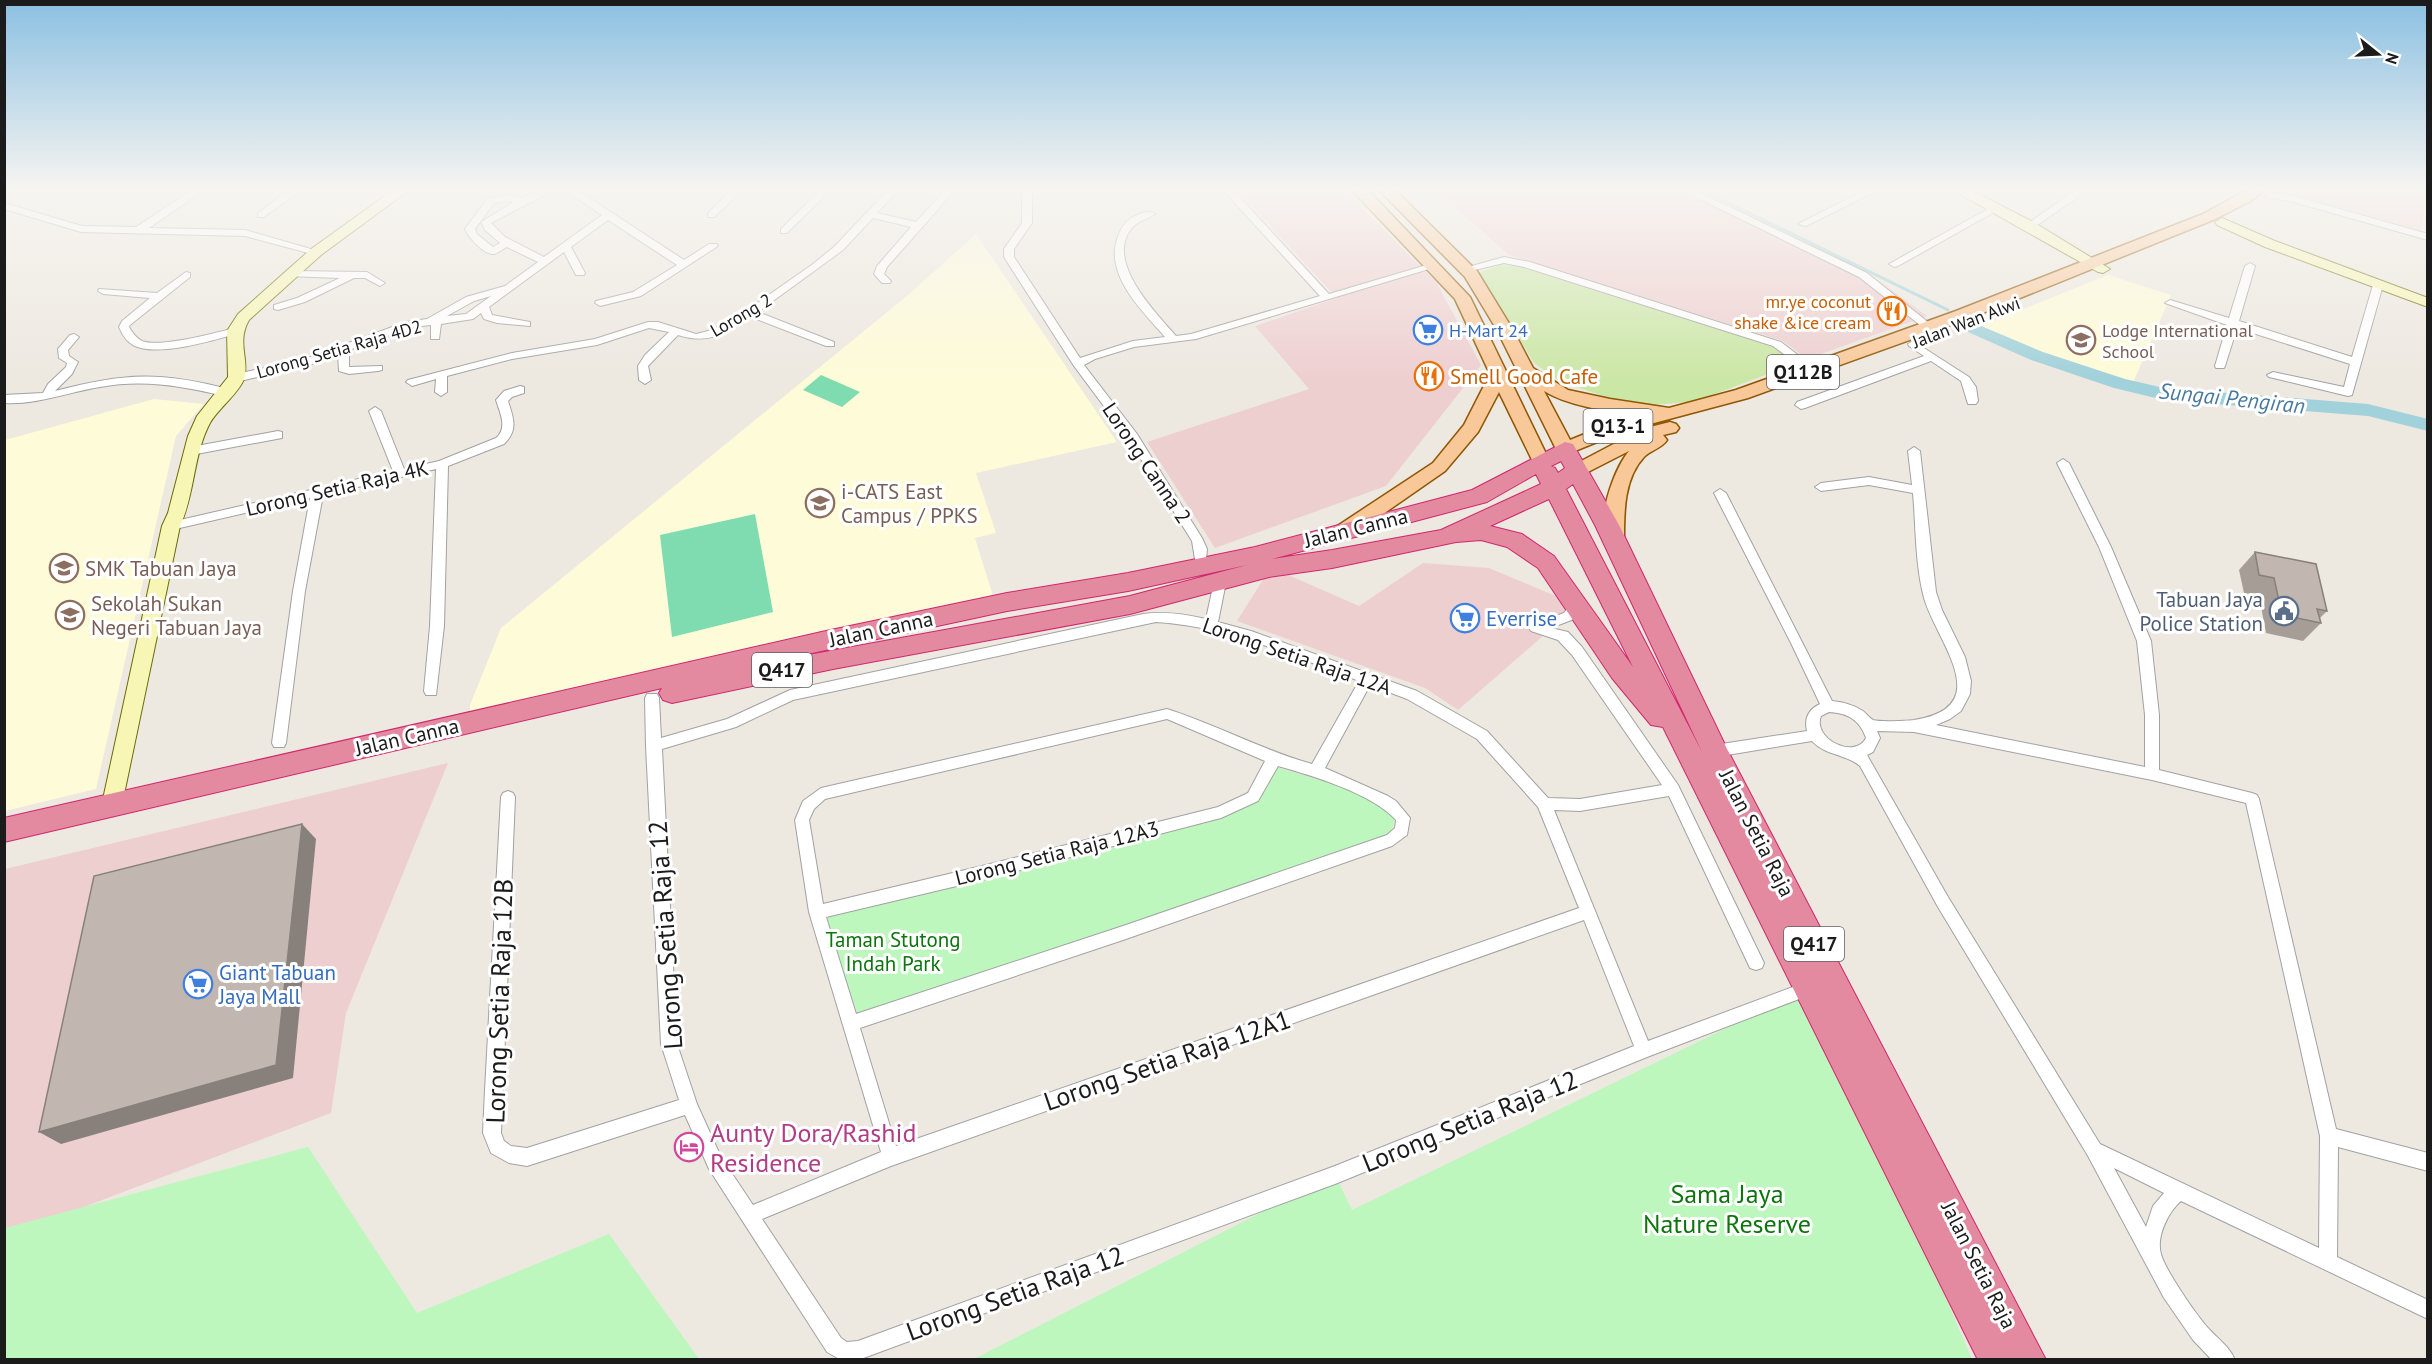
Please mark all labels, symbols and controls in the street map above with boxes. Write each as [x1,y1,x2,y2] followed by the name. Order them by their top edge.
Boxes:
[2348,24,2408,84] north arrow
[2381,51,2403,67] text: N
[706,288,776,342] street label: Lorong 2
[1734,290,1871,334] place label: mr.ye coconut shake &ice cream
[1908,291,2023,353] street label: Jalan Wan Alwi
[1876,295,1908,327] restaurant icon: mr.ye coconut shake &ice cream
[254,314,424,384] street label: Lorong Setia Raja 4D2
[1412,314,1444,346] supermarket icon: H-Mart 24
[1449,319,1528,342] place label: H-Mart 24
[2102,319,2254,363] place label: Lodge International School
[2065,324,2097,356] school or university icon: Lodge International School
[1767,355,1839,389] road number: Q112B
[1413,360,1445,392] restaurant icon: Smell Good Cafe
[1450,363,1598,390] place label: Smell Good Cafe
[2158,376,2306,420] water label: Sungai Pengiran
[1097,397,1197,529] street label: Lorong Canna 2
[1584,409,1652,443] road number: Q13-1
[243,454,431,522] street label: Lorong Setia Raja 4K
[841,478,978,529] place label: i-CATS East Campus / PPKS
[804,487,836,519] school or university icon: i-CATS East Campus / PPKS
[1301,502,1411,554] street label: Jalan Canna
[48,552,80,584] school or university icon: SMK Tabuan Jaya
[85,555,237,582] place label: SMK Tabuan Jaya
[2140,586,2263,637] place label: Tabuan Jaya Police Station
[91,590,262,641] place label: Sekolah Sukan Negeri Tabuan Jaya
[2268,595,2300,627] public building icon: Tabuan Jaya Police Station
[54,599,86,631] school or university icon: Sekolah Sukan Negeri Tabuan Jaya
[1449,602,1481,634] supermarket icon: Everrise
[826,605,935,653] street label: Jalan Canna
[1486,605,1557,632] place label: Everrise
[1199,611,1396,701] street label: Lorong Setia Raja 12A
[752,653,812,687] road number: Q417
[352,712,461,762] street label: Jalan Canna
[1713,764,1801,901] street label: Jalan Setia Raja
[952,815,1162,891] street label: Lorong Setia Raja 12A3
[641,819,689,1051] street label: Lorong Setia Raja 12
[478,878,520,1124] street label: Lorong Setia Raja 12B
[826,926,960,977] park label: Taman Stutong Indah Park
[1784,927,1844,961] road number: Q417
[218,959,336,1010] place label: Giant Tabuan Jaya Mall
[182,968,214,1000] supermarket icon: Giant Tabuan Jaya Mall
[1039,1002,1295,1118] street label: Lorong Setia Raja 12A1
[1357,1063,1583,1179] street label: Lorong Setia Raja 12
[710,1116,917,1179] place label: Aunty Dora/Rashid Residence
[673,1131,705,1163] hotel icon: Aunty Dora/Rashid Residence
[1643,1177,1811,1240] park label: Sama Jaya Nature Reserve
[1935,1196,2023,1333] street label: Jalan Setia Raja
[901,1238,1129,1348] street label: Lorong Setia Raja 12

